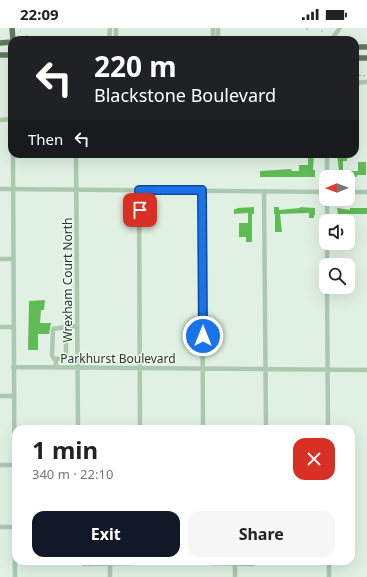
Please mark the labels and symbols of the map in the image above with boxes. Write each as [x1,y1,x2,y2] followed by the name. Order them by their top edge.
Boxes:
[319,170,355,206] north arrow
[123,193,157,227] pin
[59,218,76,342] street label: Wrexham Court North
[182,315,224,357] position arrow
[60,350,176,367] street label: Parkhurst Boulevard

